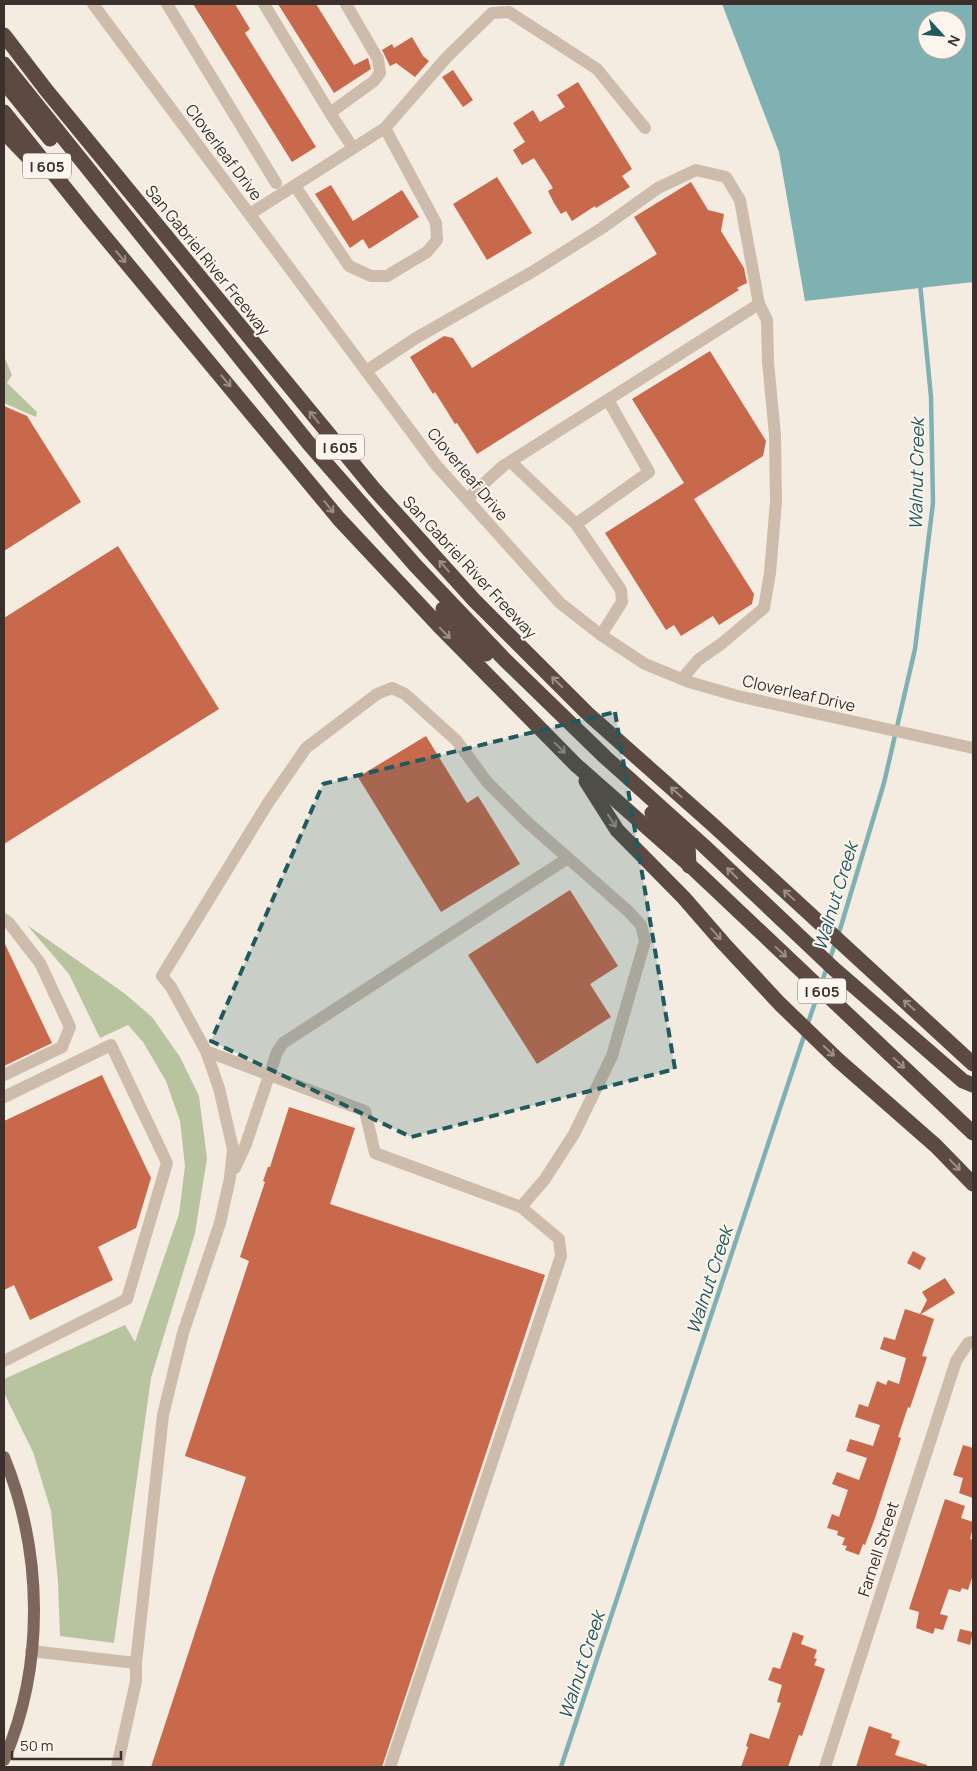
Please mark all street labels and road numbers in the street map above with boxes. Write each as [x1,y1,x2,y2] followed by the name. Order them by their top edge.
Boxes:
[181,99,267,205] street label: Cloverleaf Drive
[23,154,71,178] road number: I 605
[140,180,276,340] street label: San Gabriel River Freeway
[422,423,514,525] street label: Cloverleaf Drive
[316,434,364,460] road number: I 605
[398,491,542,643] street label: San Gabriel River Freeway
[740,669,858,717] street label: Cloverleaf Drive
[798,978,846,1004] road number: I 605
[852,1499,904,1599] street label: Farnell Street

